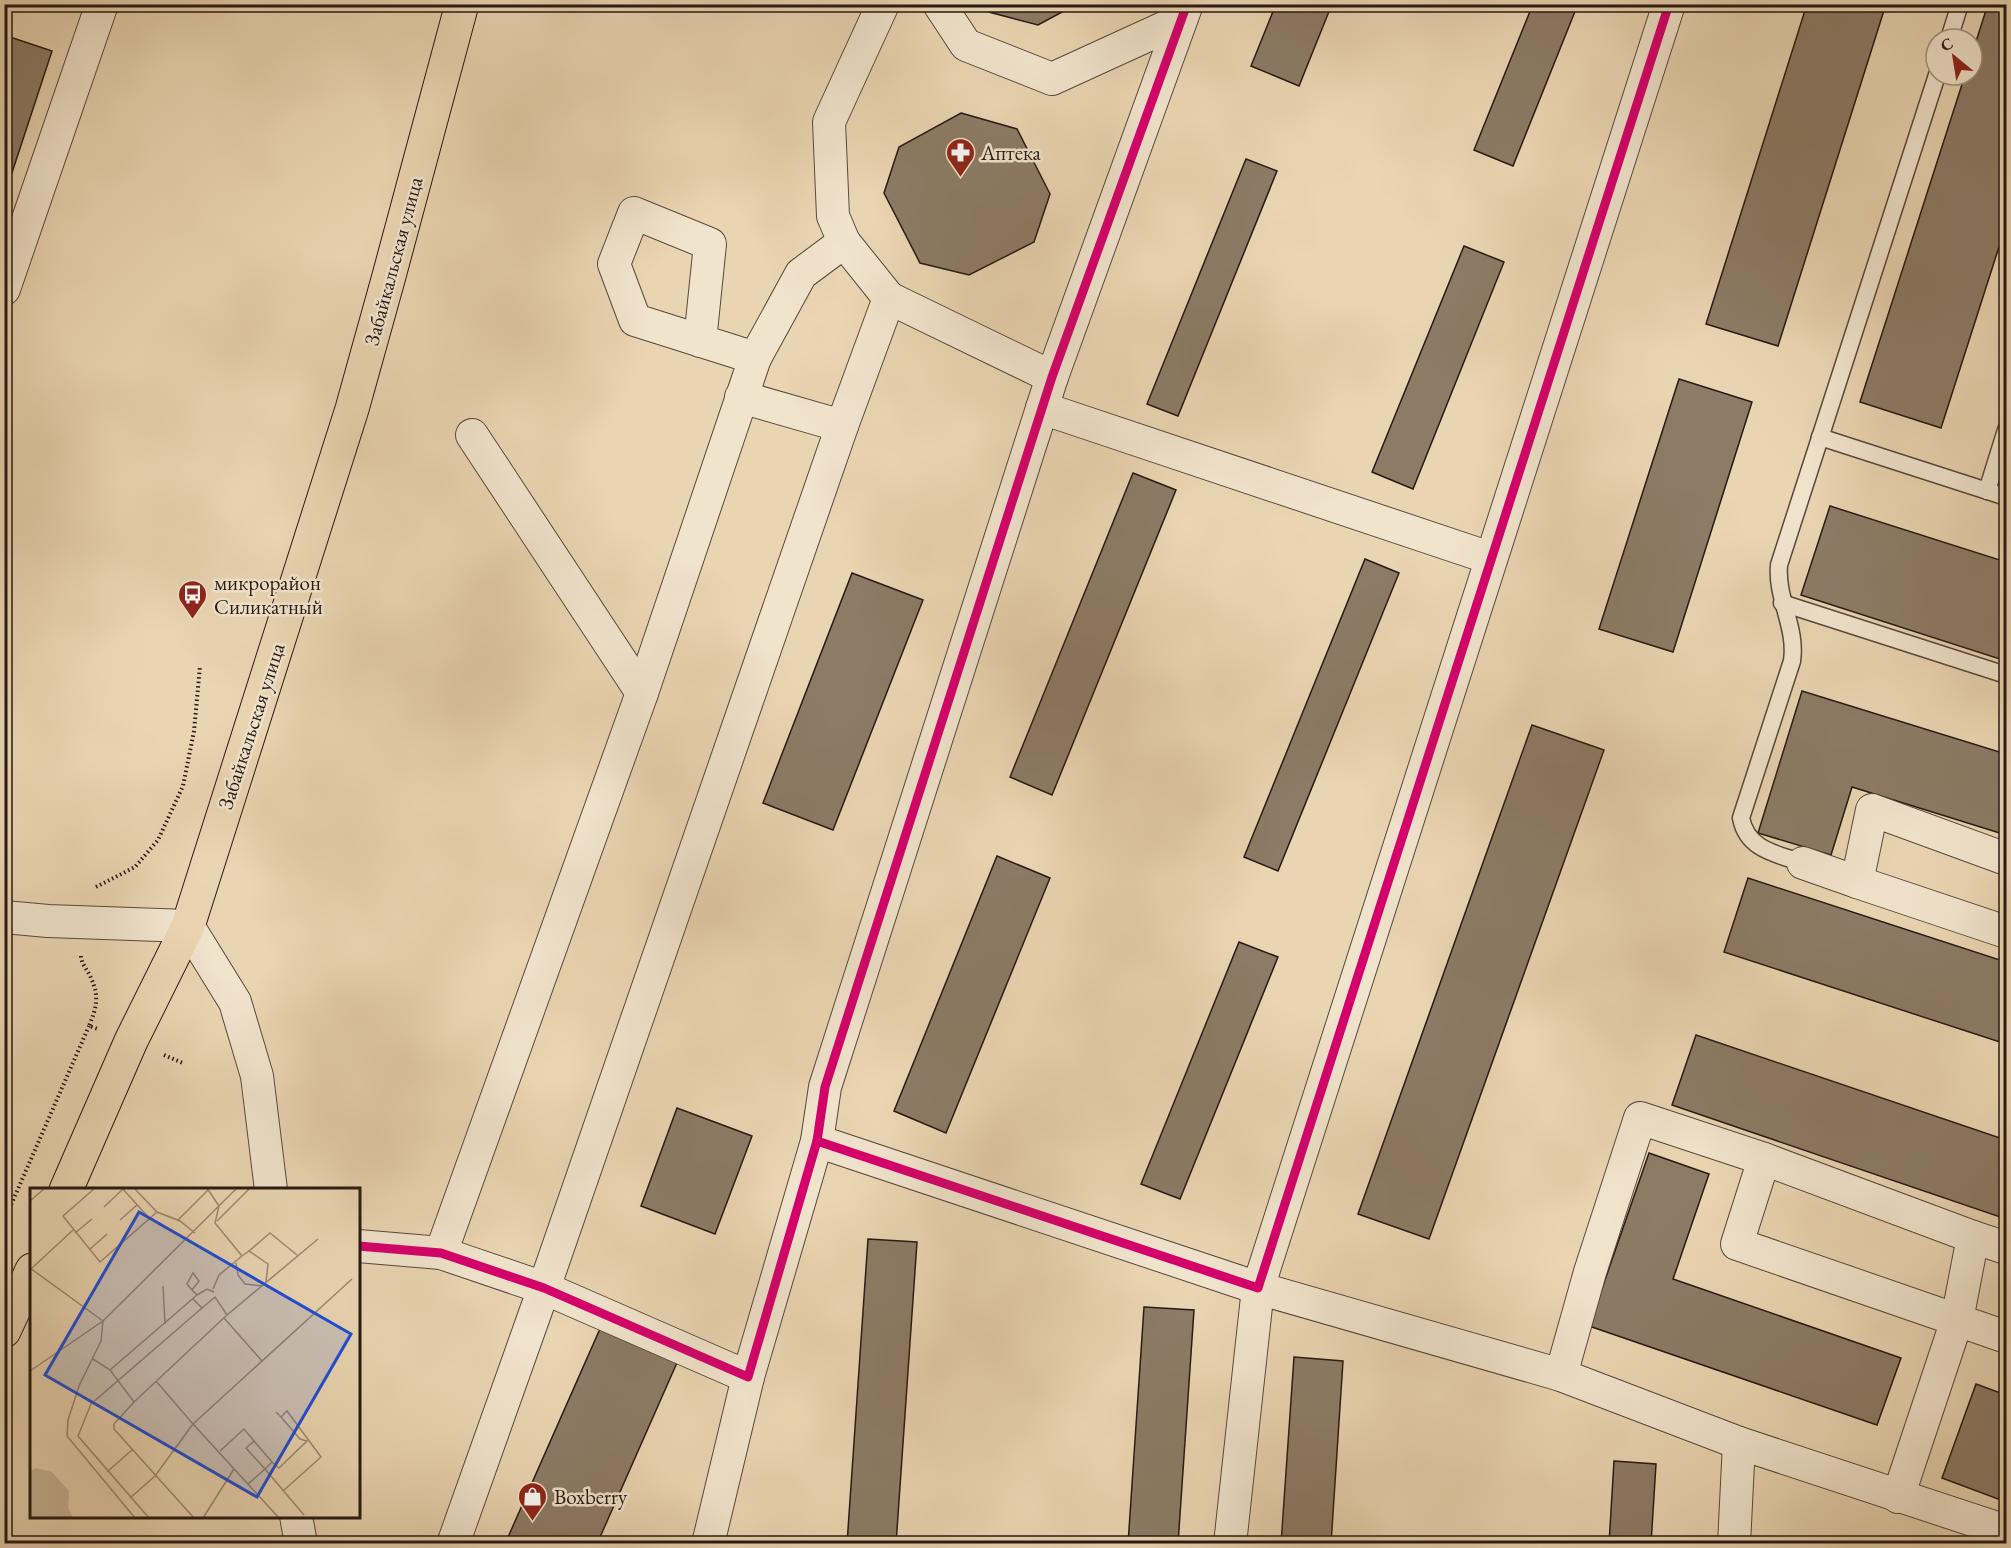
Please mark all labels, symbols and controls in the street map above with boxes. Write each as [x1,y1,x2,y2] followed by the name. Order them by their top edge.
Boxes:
[1924,27,1984,87] north arrow
[1937,33,1957,56] text: С
[944,136,976,178] pharmacy icon: Аптека
[980,139,1042,166] place label: Аптека
[358,173,429,348] street label: Забайкальская улица
[214,569,323,620] place label: микрорайон Силикатный
[177,578,209,620] bus stop icon: микрорайон Силикатный
[211,639,291,813] street label: Забайкальская улица
[30,1188,360,1518] inset map
[517,1480,549,1522] shop icon: Boxberry
[554,1483,628,1510] place label: Boxberry

